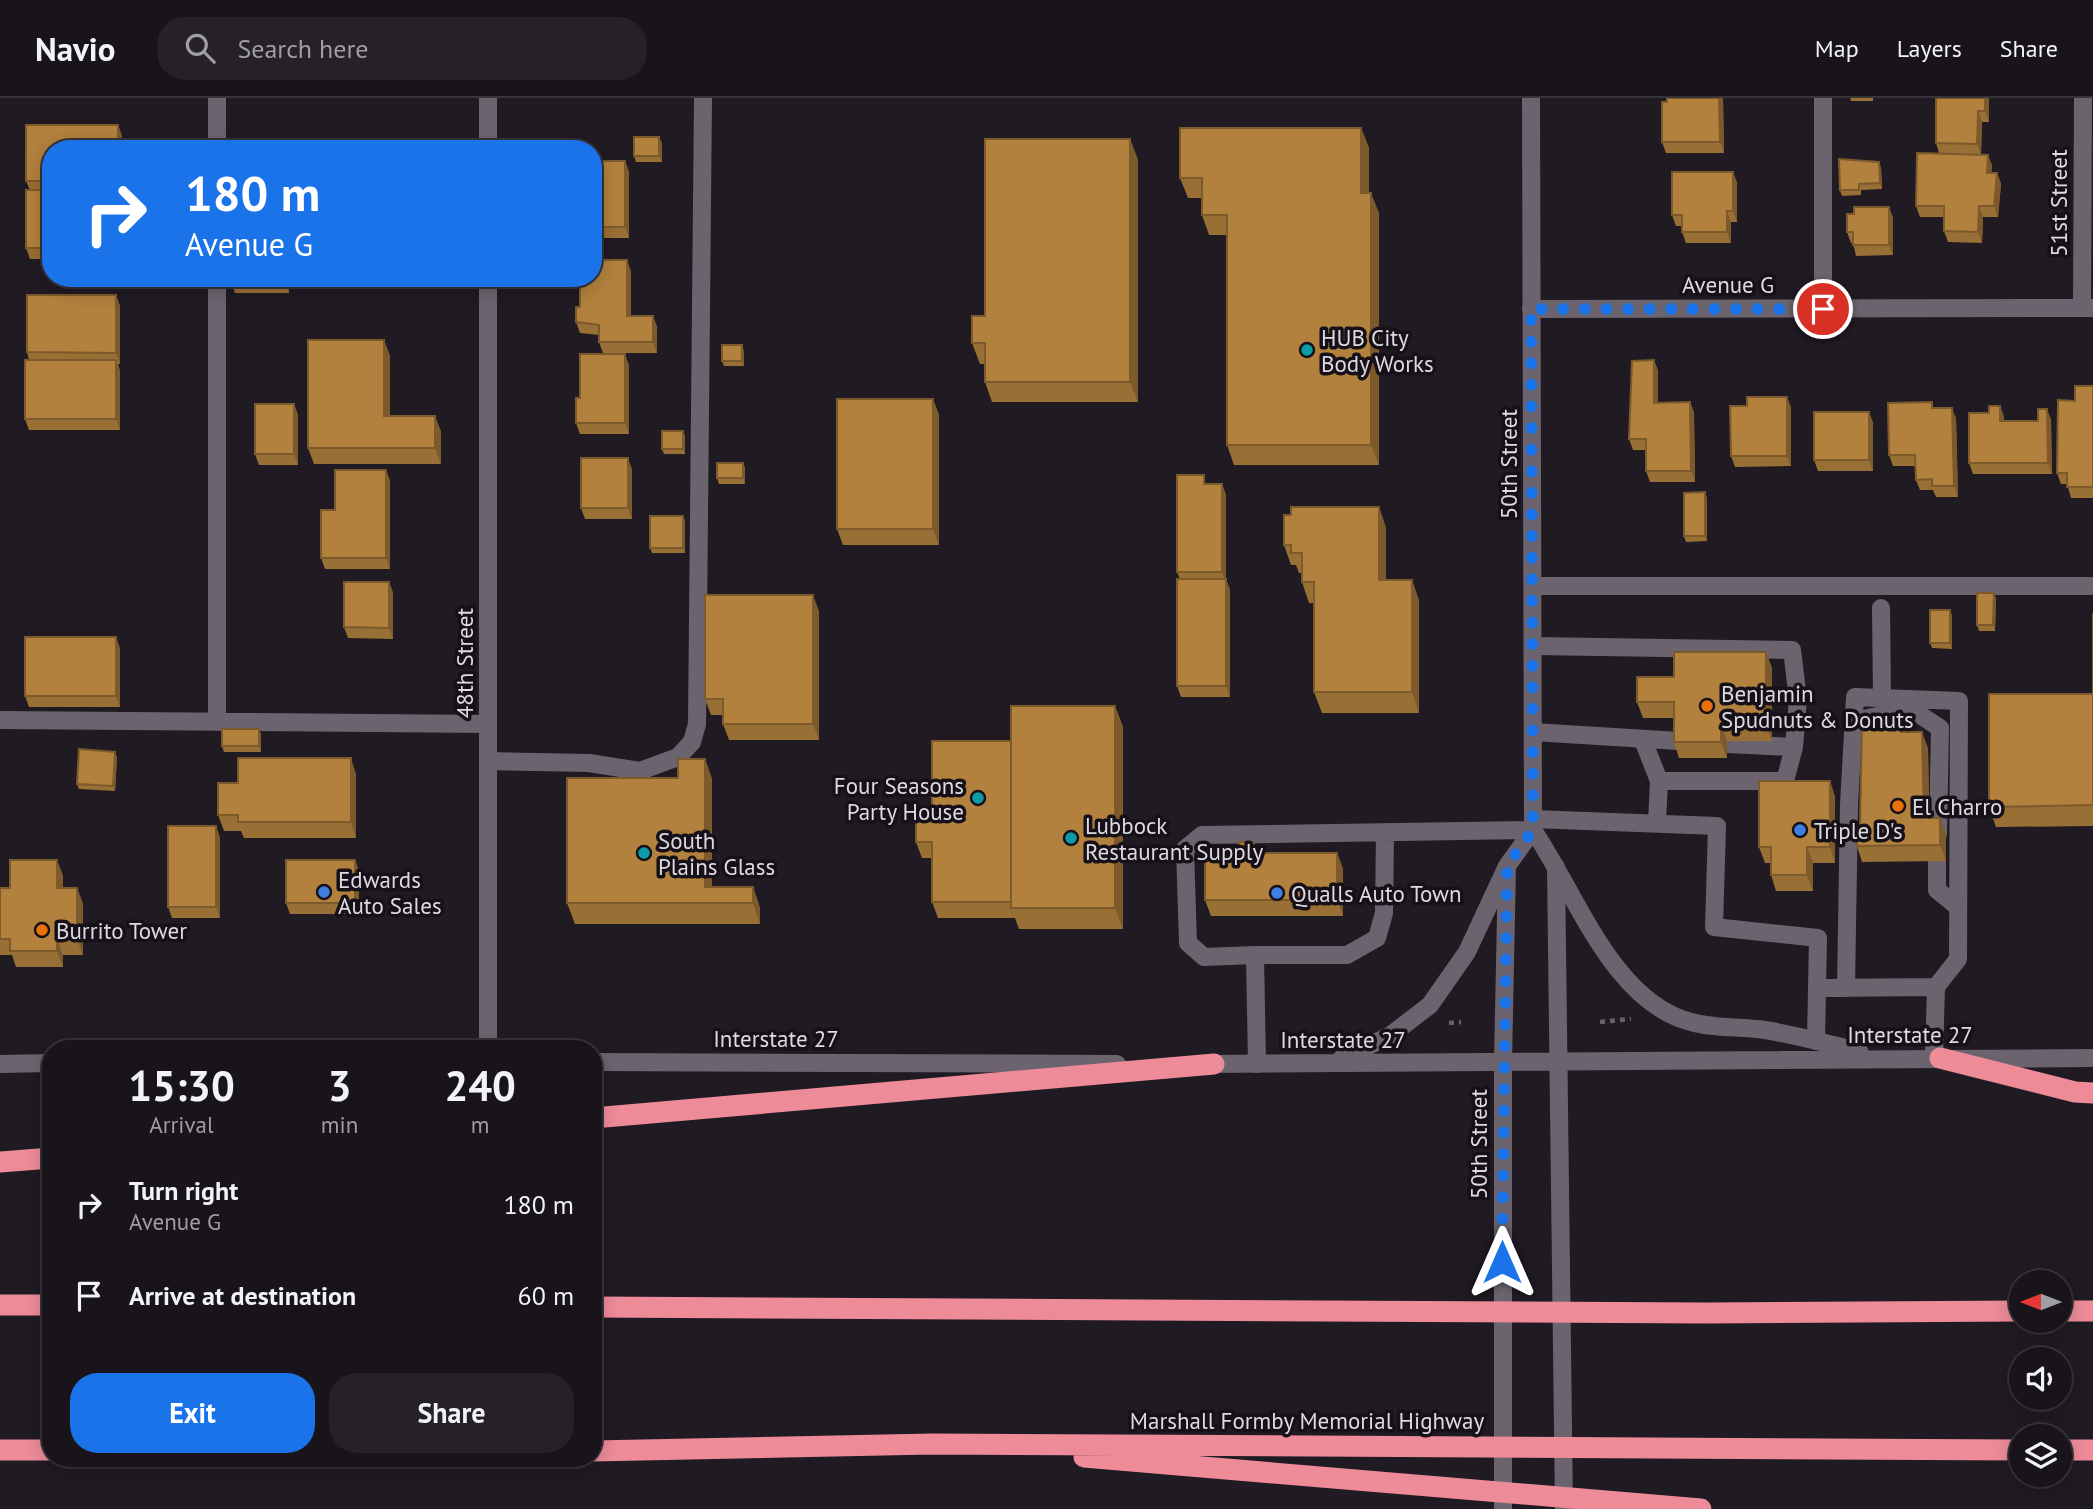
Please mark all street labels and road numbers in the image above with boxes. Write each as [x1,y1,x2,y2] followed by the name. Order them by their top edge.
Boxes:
[2044,149,2073,257] street label: 51st Street
[1682,270,1774,299] street label: Avenue G
[1494,409,1523,519] street label: 50th Street
[450,608,479,718] street label: 48th Street
[1847,1020,1973,1049] street label: Interstate 27
[713,1024,839,1053] street label: Interstate 27
[1280,1025,1406,1054] street label: Interstate 27
[1464,1089,1493,1199] street label: 50th Street
[1130,1406,1484,1435] street label: Marshall Formby Memorial Highway

